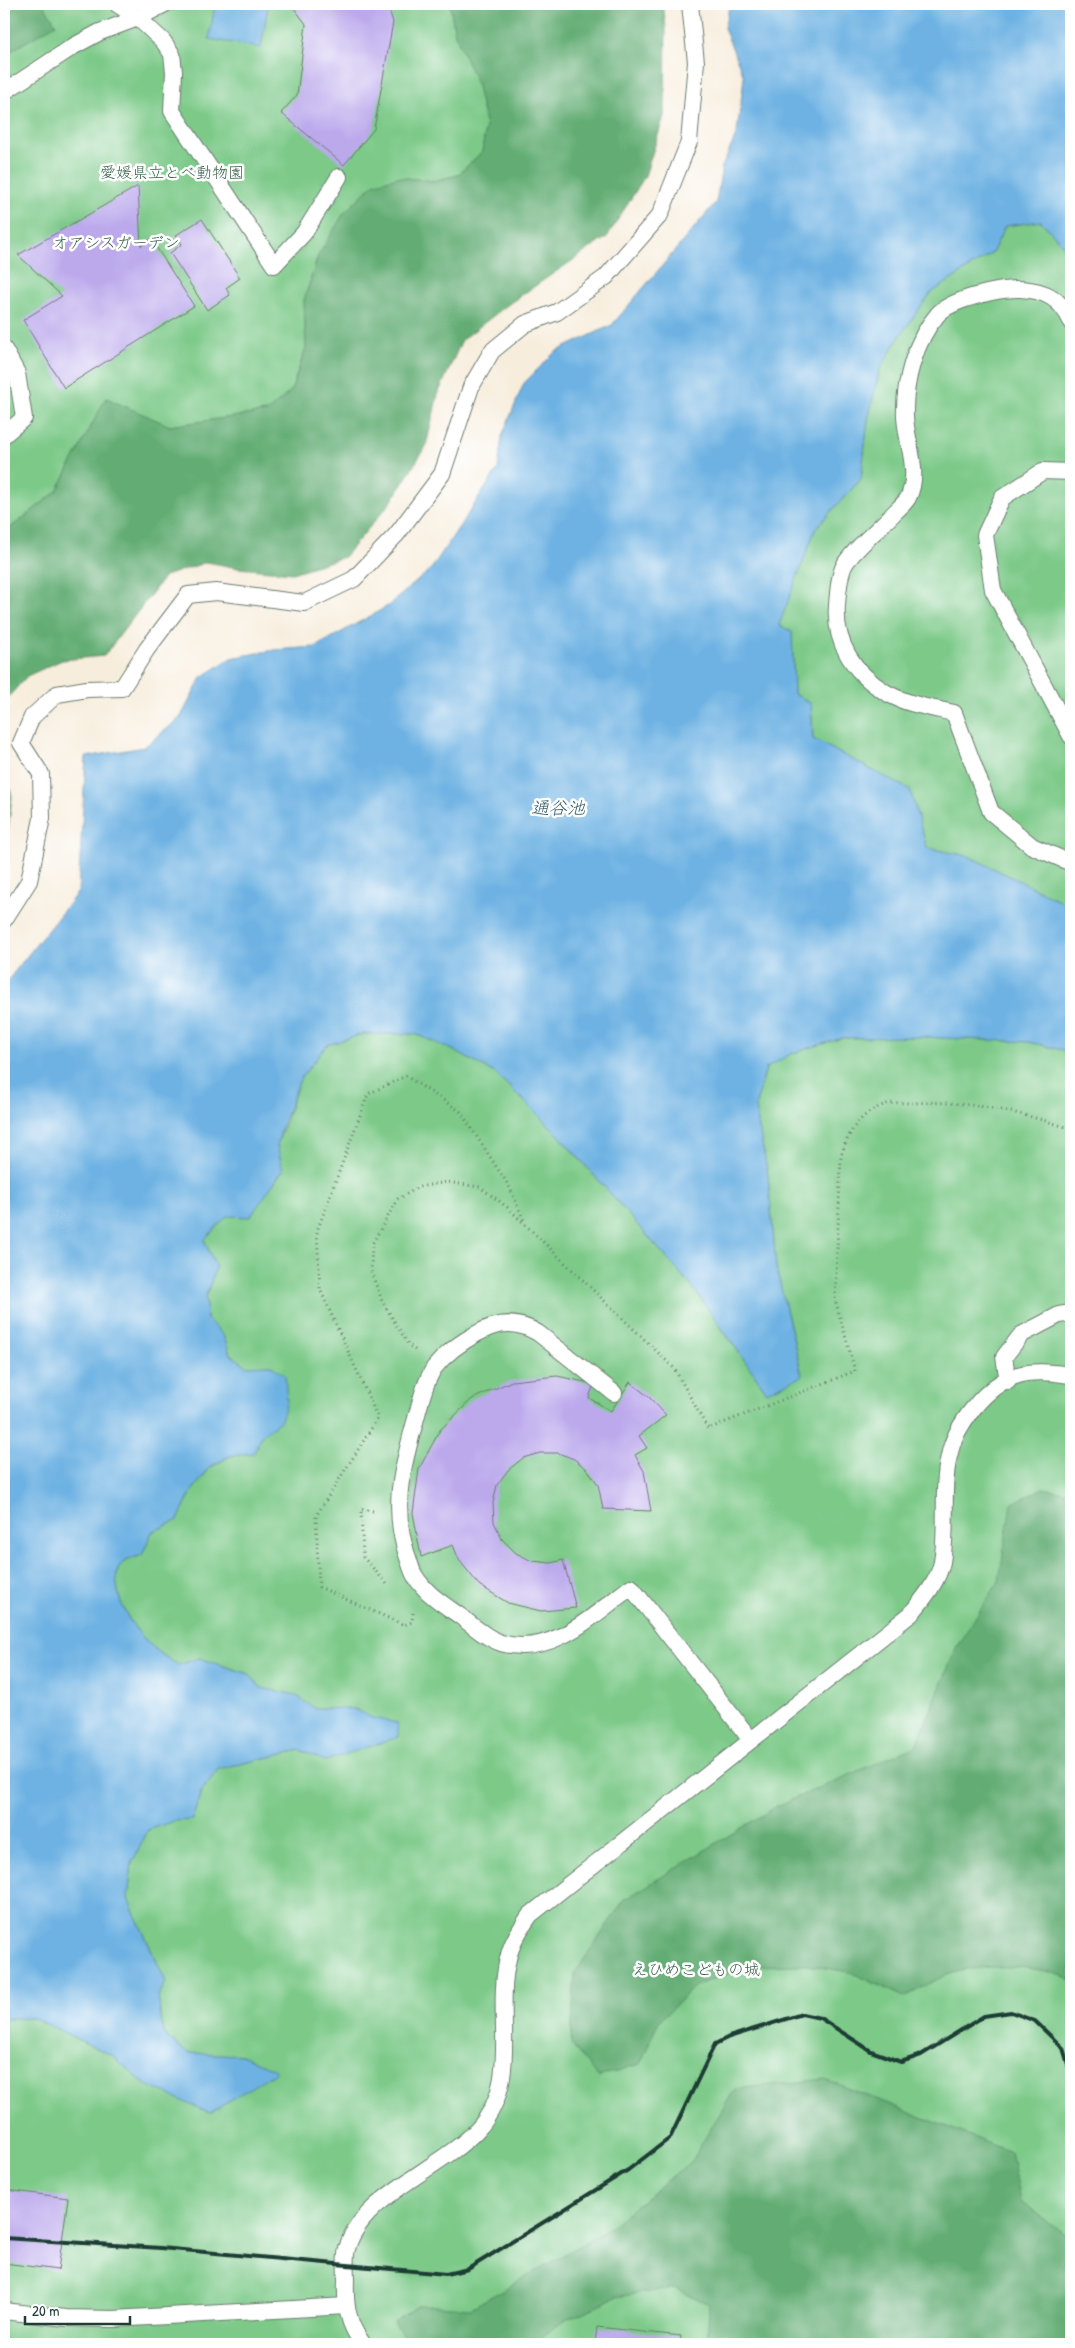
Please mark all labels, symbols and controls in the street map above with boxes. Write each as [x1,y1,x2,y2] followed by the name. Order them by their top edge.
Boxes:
[100,161,244,183] park label: 愛媛県立とべ動物園
[52,231,180,253] park label: オアシスガーデン
[531,795,586,820] water label: 通谷池
[632,1958,760,1980] park label: えひめこどもの城
[25,2293,130,2325] scale bar
[32,2300,59,2321] text: 20 m

